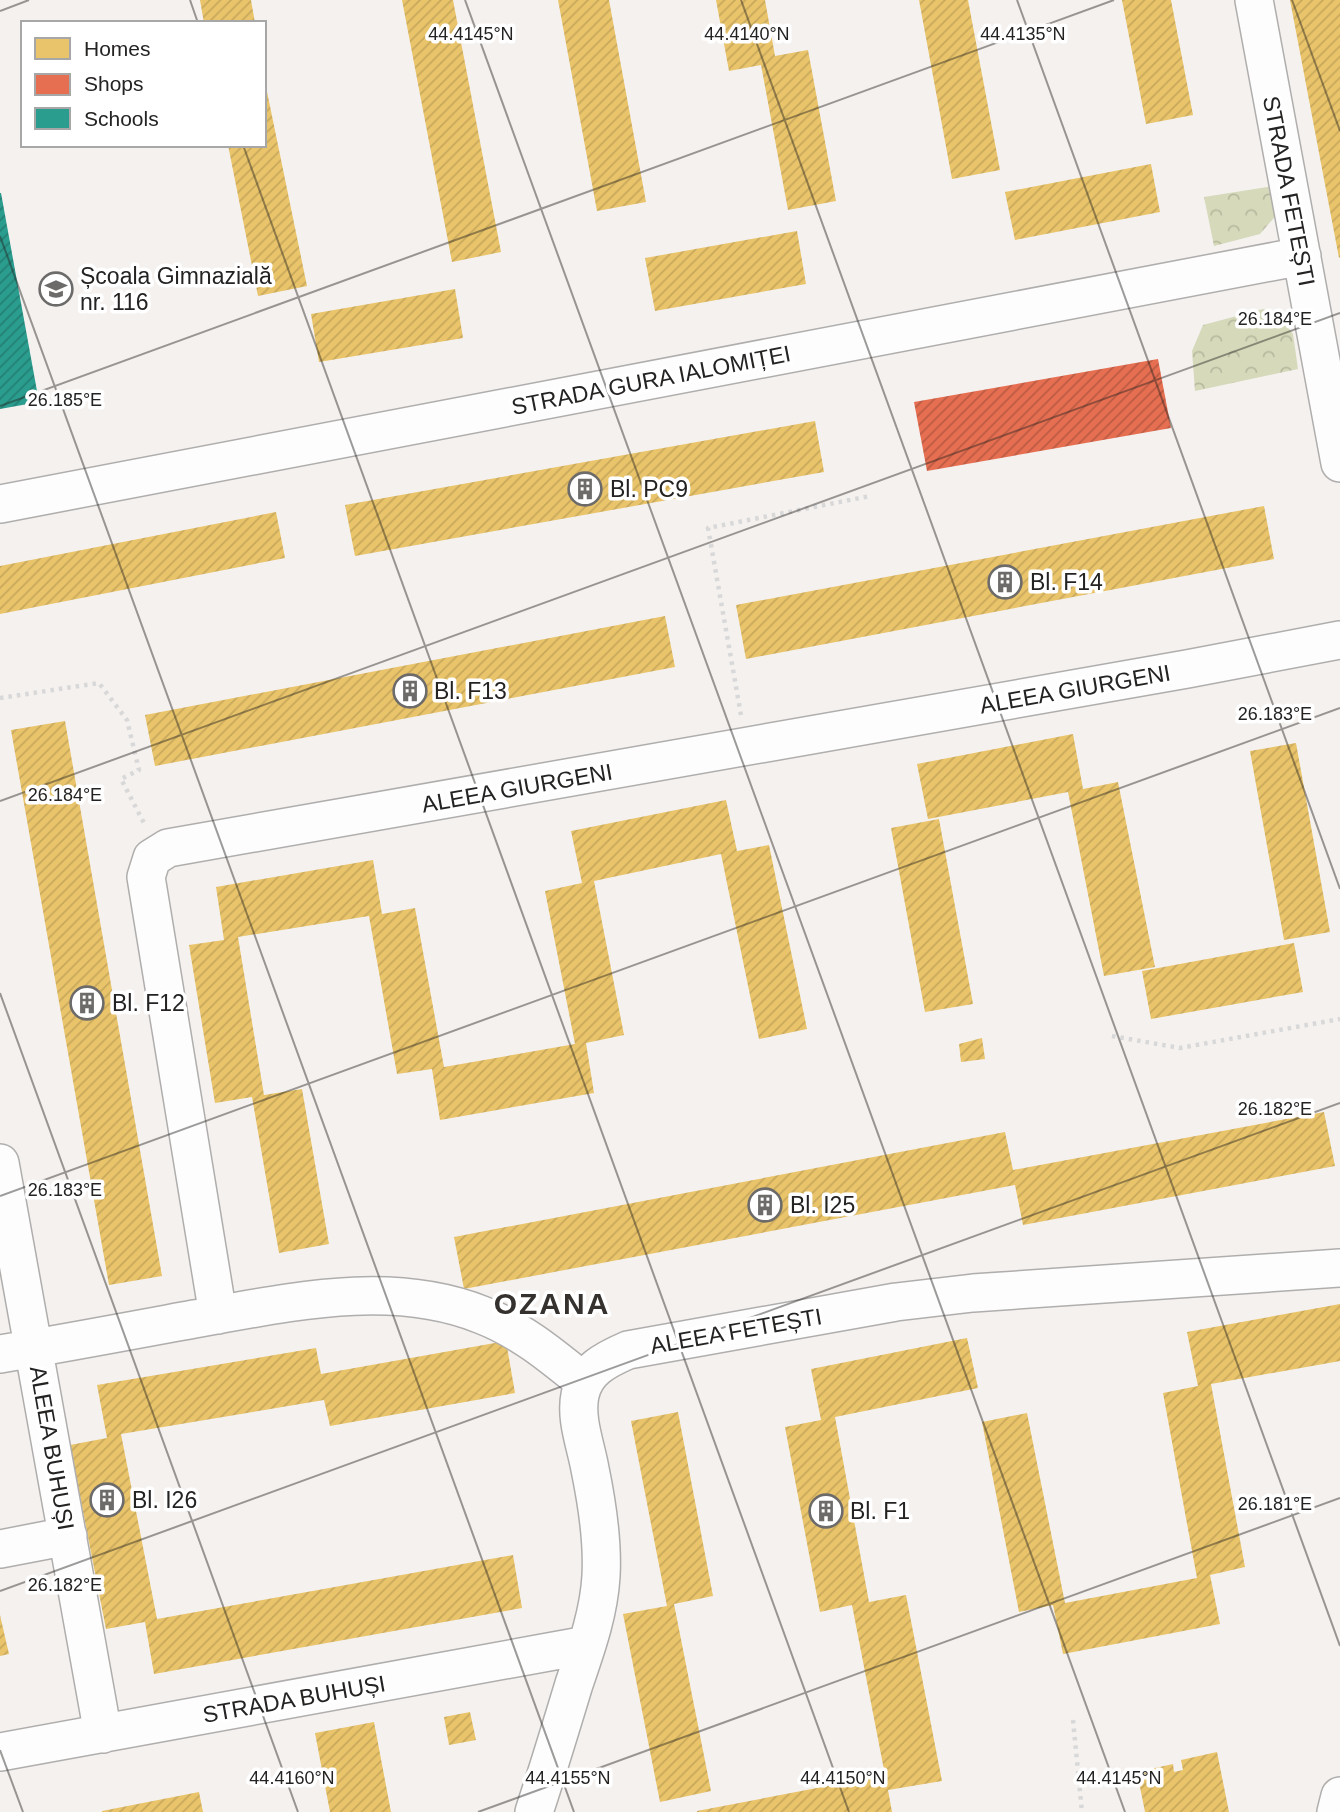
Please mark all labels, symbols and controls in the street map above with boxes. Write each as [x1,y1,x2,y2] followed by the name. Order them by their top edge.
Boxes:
[21,21,266,147] legend
[428,24,514,44] text: 44.4145°N
[704,24,790,44] text: 44.4140°N
[980,24,1066,44] text: 44.4135°N
[84,37,151,60] text: Homes
[84,72,144,95] text: Shops
[1258,94,1320,288] street label: STRADA FETEȘTI
[84,107,159,130] text: Schools
[80,263,272,315] place label: Școala Gimnazială nr. 116
[37,270,75,308] school or university icon: Școala Gimnazială nr. 116
[1238,309,1312,329] text: 26.184°E
[509,340,793,420] street label: STRADA GURA IALOMIȚEI
[28,390,102,410] text: 26.185°E
[566,470,604,508] building icon: Bl. PC9
[610,476,688,502] place label: Bl. PC9
[986,563,1024,601] building icon: Bl. F14
[1030,569,1103,595] place label: Bl. F14
[978,659,1172,719] street label: ALEEA GIURGENI
[391,672,429,710] building icon: Bl. F13
[434,678,507,704] place label: Bl. F13
[1238,704,1312,724] text: 26.183°E
[420,758,614,818] street label: ALEEA GIURGENI
[28,785,102,805] text: 26.184°E
[68,984,106,1022] building icon: Bl. F12
[112,990,185,1016] place label: Bl. F12
[1238,1099,1312,1119] text: 26.182°E
[28,1180,102,1200] text: 26.183°E
[746,1186,784,1224] building icon: Bl. I25
[790,1192,855,1218] place label: Bl. I25
[494,1287,610,1320] district label: OZANA
[648,1303,824,1359] street label: ALEEA FETEȘTI
[25,1364,79,1532] street label: ALEEA BUHUȘI
[88,1481,126,1519] building icon: Bl. I26
[132,1487,197,1513] place label: Bl. I26
[807,1492,845,1530] building icon: Bl. F1
[1238,1494,1312,1514] text: 26.181°E
[850,1498,910,1524] place label: Bl. F1
[28,1575,102,1595] text: 26.182°E
[200,1670,388,1728] street label: STRADA BUHUȘI
[249,1768,335,1788] text: 44.4160°N
[525,1768,611,1788] text: 44.4155°N
[800,1768,886,1788] text: 44.4150°N
[1076,1768,1162,1788] text: 44.4145°N

